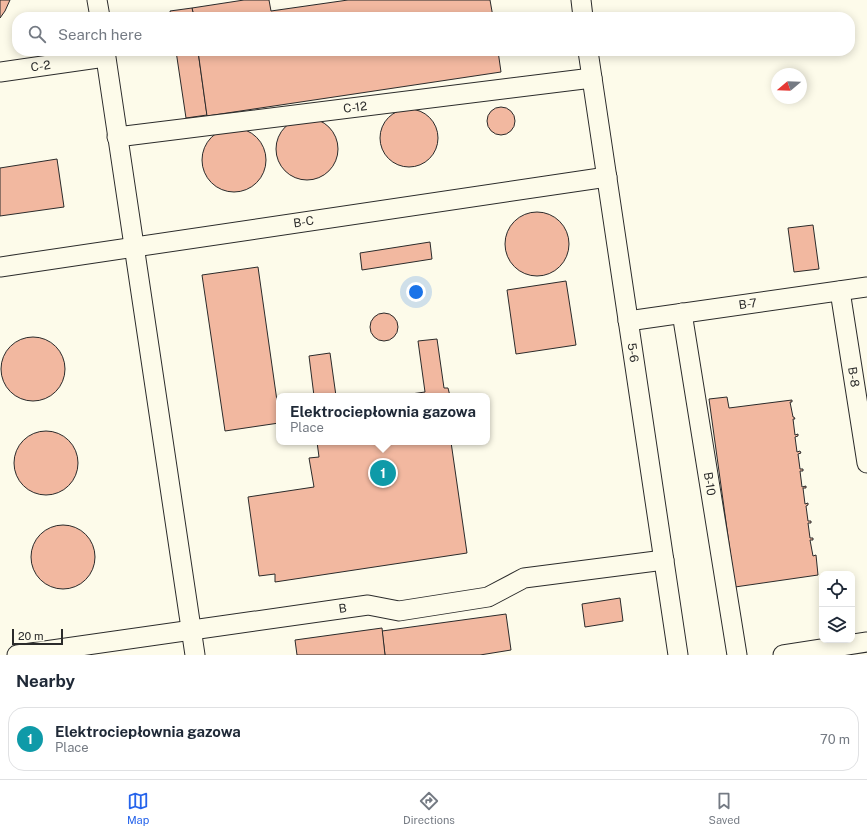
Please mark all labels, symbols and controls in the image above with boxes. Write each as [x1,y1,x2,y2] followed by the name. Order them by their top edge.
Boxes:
[12,12,855,56] search box
[26,23,48,45] icon: search
[58,26,142,43] text: Search here
[30,58,51,75] street label: C-2
[771,68,807,104] north arrow
[342,99,368,116] street label: C-12
[292,214,315,230] street label: B-C
[406,282,426,302] your location
[738,296,758,312] street label: B-7
[625,342,641,363] street label: 5-6
[845,366,862,388] street label: B-8
[276,393,490,445] popup
[290,403,476,420] text: Elektrociepłownia gazowa
[290,420,324,435] text: Place
[370,458,396,488] pin: 1
[701,471,718,497] street label: B-10
[819,571,855,643] map controls
[819,571,855,607] button: locate
[338,601,348,616] street label: B
[819,607,855,643] button: layers
[12,627,63,646] scale bar
[18,630,43,642] text: 20 m
[16,671,75,691] text: Nearby
[55,723,241,740] text: Elektrociepłownia gazowa
[27,732,33,747] text: 1
[820,732,850,747] text: 70 m
[55,740,89,755] text: Place
[127,790,149,826] tab: Map
[403,790,455,826] tab: Directions
[709,790,740,826] tab: Saved

